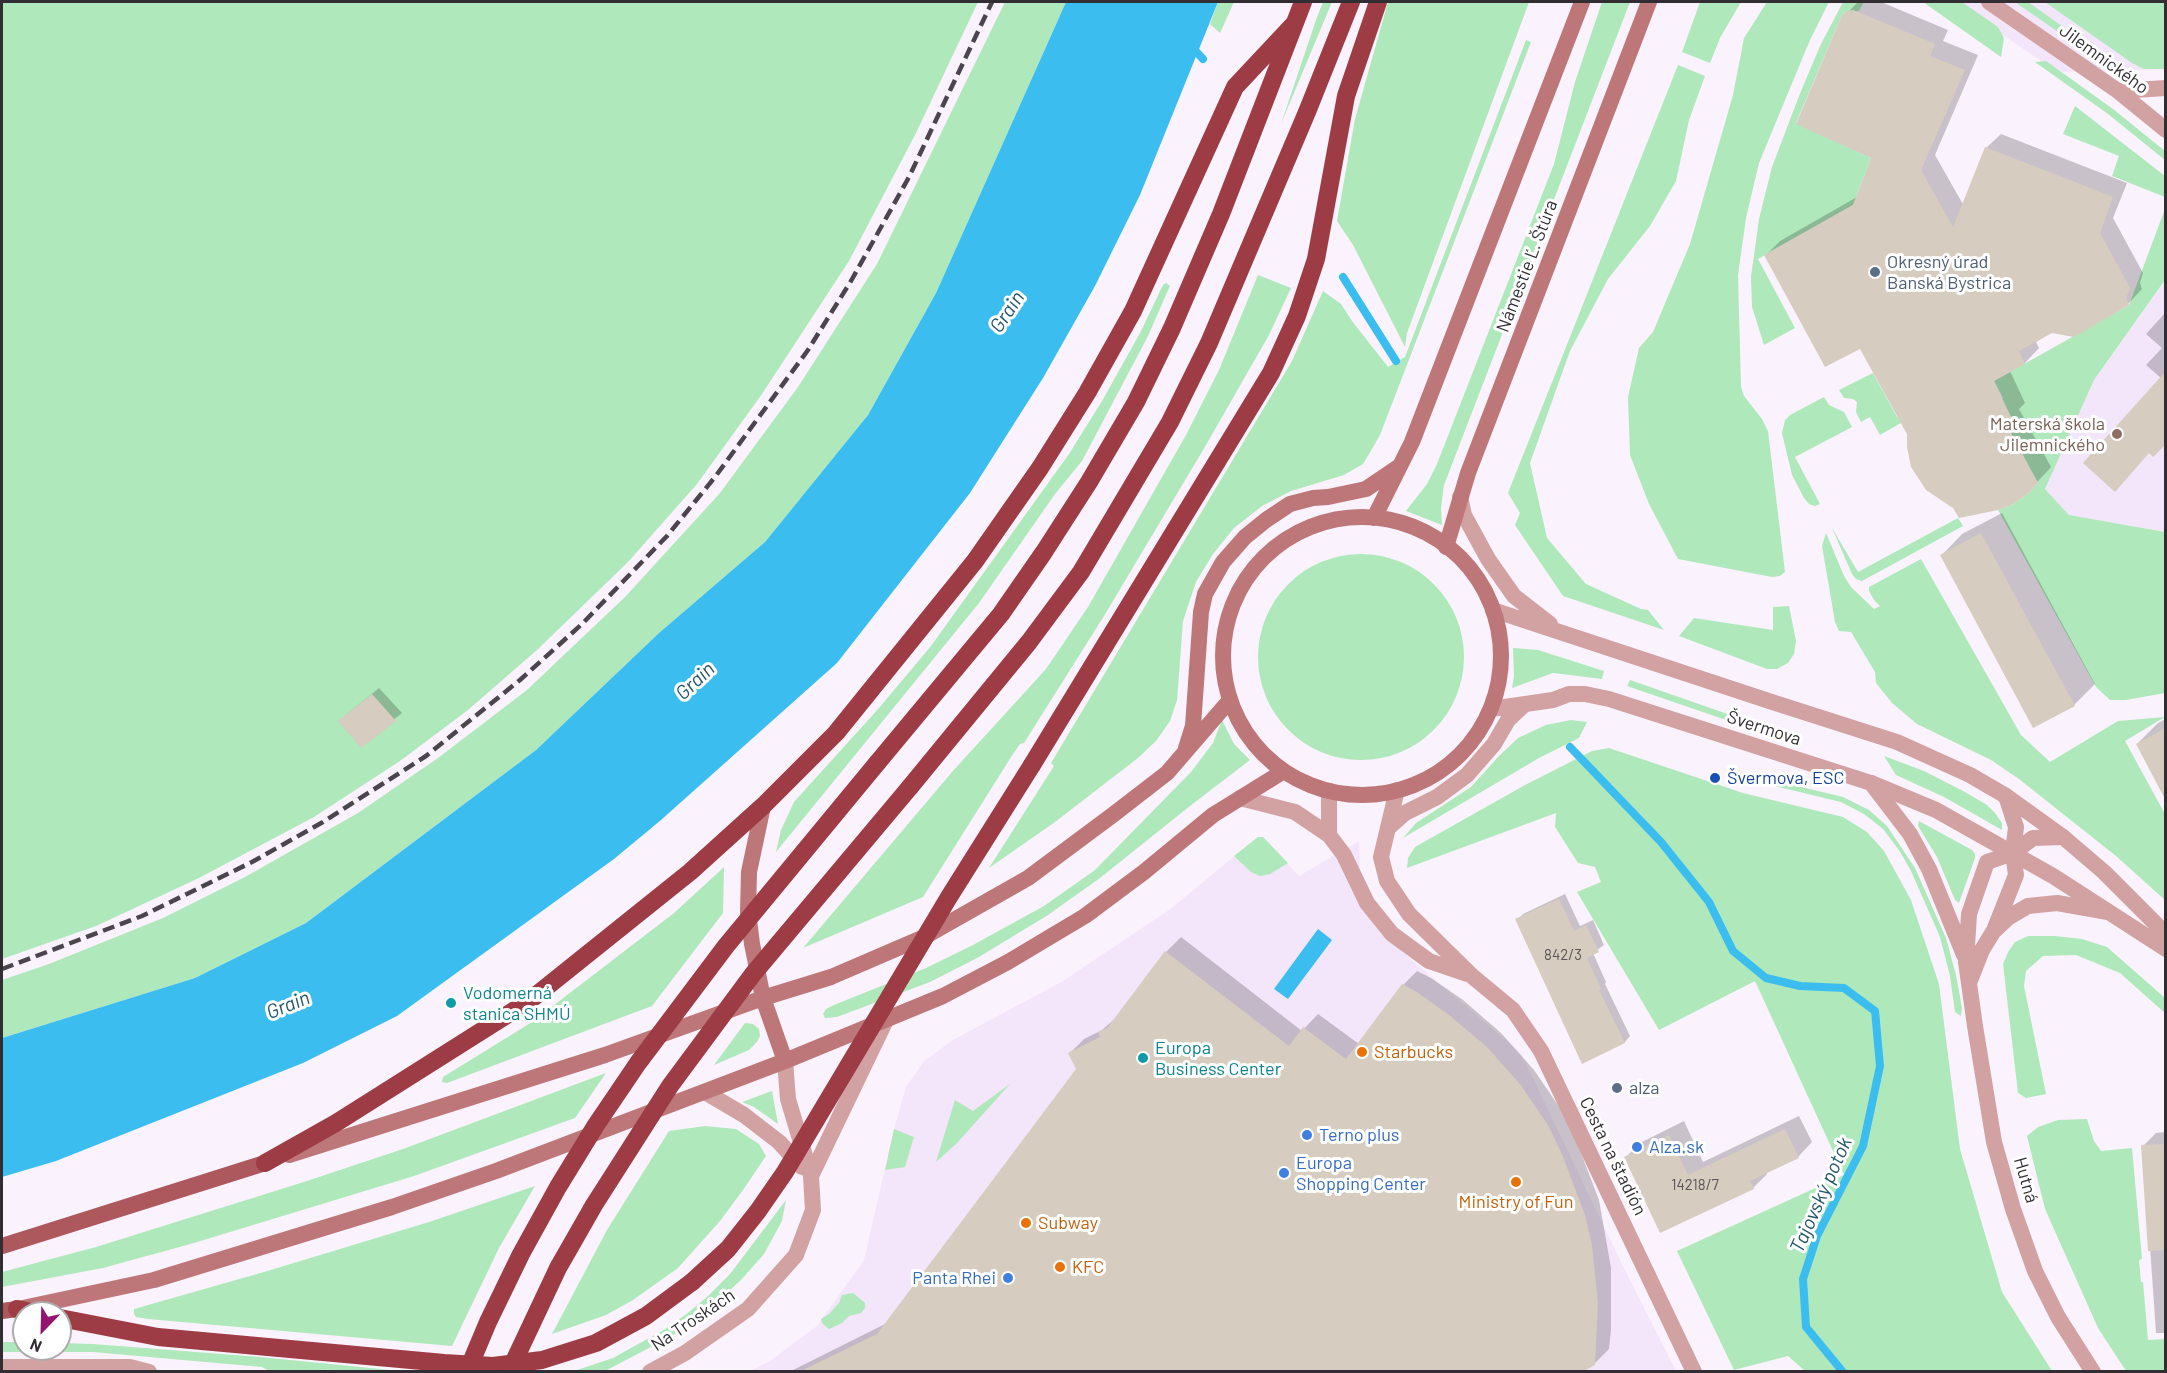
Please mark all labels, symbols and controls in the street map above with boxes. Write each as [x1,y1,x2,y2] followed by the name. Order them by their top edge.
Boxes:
[2055,19,2153,99] street label: Jilemnického
[1492,197,1562,335] street label: Námestie Ľ. Štúra
[1887,251,2011,294] place label: Okresný úrad Banská Bystrica
[1868,265,1882,279] marker: Okresný úrad Banská Bystrica
[985,287,1029,337] water label: Grain
[1990,413,2105,456] place label: Materská škola Jilemnického
[2110,427,2124,441] marker: Materská škola Jilemnického
[670,657,720,705] water label: Grain
[1724,706,1804,750] street label: Švermova
[1727,767,1844,789] place label: Švermova, ESC
[1708,771,1722,785] marker: Švermova, ESC
[1544,946,1582,964] house number: 842/3
[463,982,571,1024] place label: Vodomerná stanica SHMÚ
[263,985,313,1025] water label: Grain
[444,996,458,1010] marker: Vodomerná stanica SHMÚ
[1155,1037,1281,1080] place label: Europa Business Center
[1374,1041,1453,1063] place label: Starbucks
[1355,1045,1369,1059] marker: Starbucks
[1136,1051,1150,1065] marker: Europa Business Center
[1629,1077,1660,1099] place label: alza
[1610,1081,1624,1095] marker: alza
[1575,1093,1651,1219] street label: Cesta na štadión
[1319,1124,1399,1146] place label: Terno plus
[1300,1128,1314,1142] marker: Terno plus
[1785,1133,1857,1257] water label: Tajovský potok
[1649,1136,1704,1158] place label: Alza.sk
[1630,1140,1644,1154] marker: Alza.sk
[1296,1152,1426,1194] place label: Europa Shopping Center
[2009,1155,2043,1205] street label: Hutná
[1277,1166,1291,1180] marker: Europa Shopping Center
[1509,1175,1523,1189] marker: Ministry of Fun
[1671,1176,1719,1194] house number: 14218/7
[1459,1191,1573,1213] place label: Ministry of Fun
[1038,1212,1098,1234] place label: Subway
[1019,1216,1033,1230] marker: Subway
[1072,1256,1104,1278] place label: KFC
[1053,1260,1067,1274] marker: KFC
[912,1267,996,1289] place label: Panta Rhei
[1001,1271,1015,1285] marker: Panta Rhei
[647,1284,739,1356] street label: Na Troskách
[12,1301,72,1361] north arrow
[27,1335,44,1357] text: N

